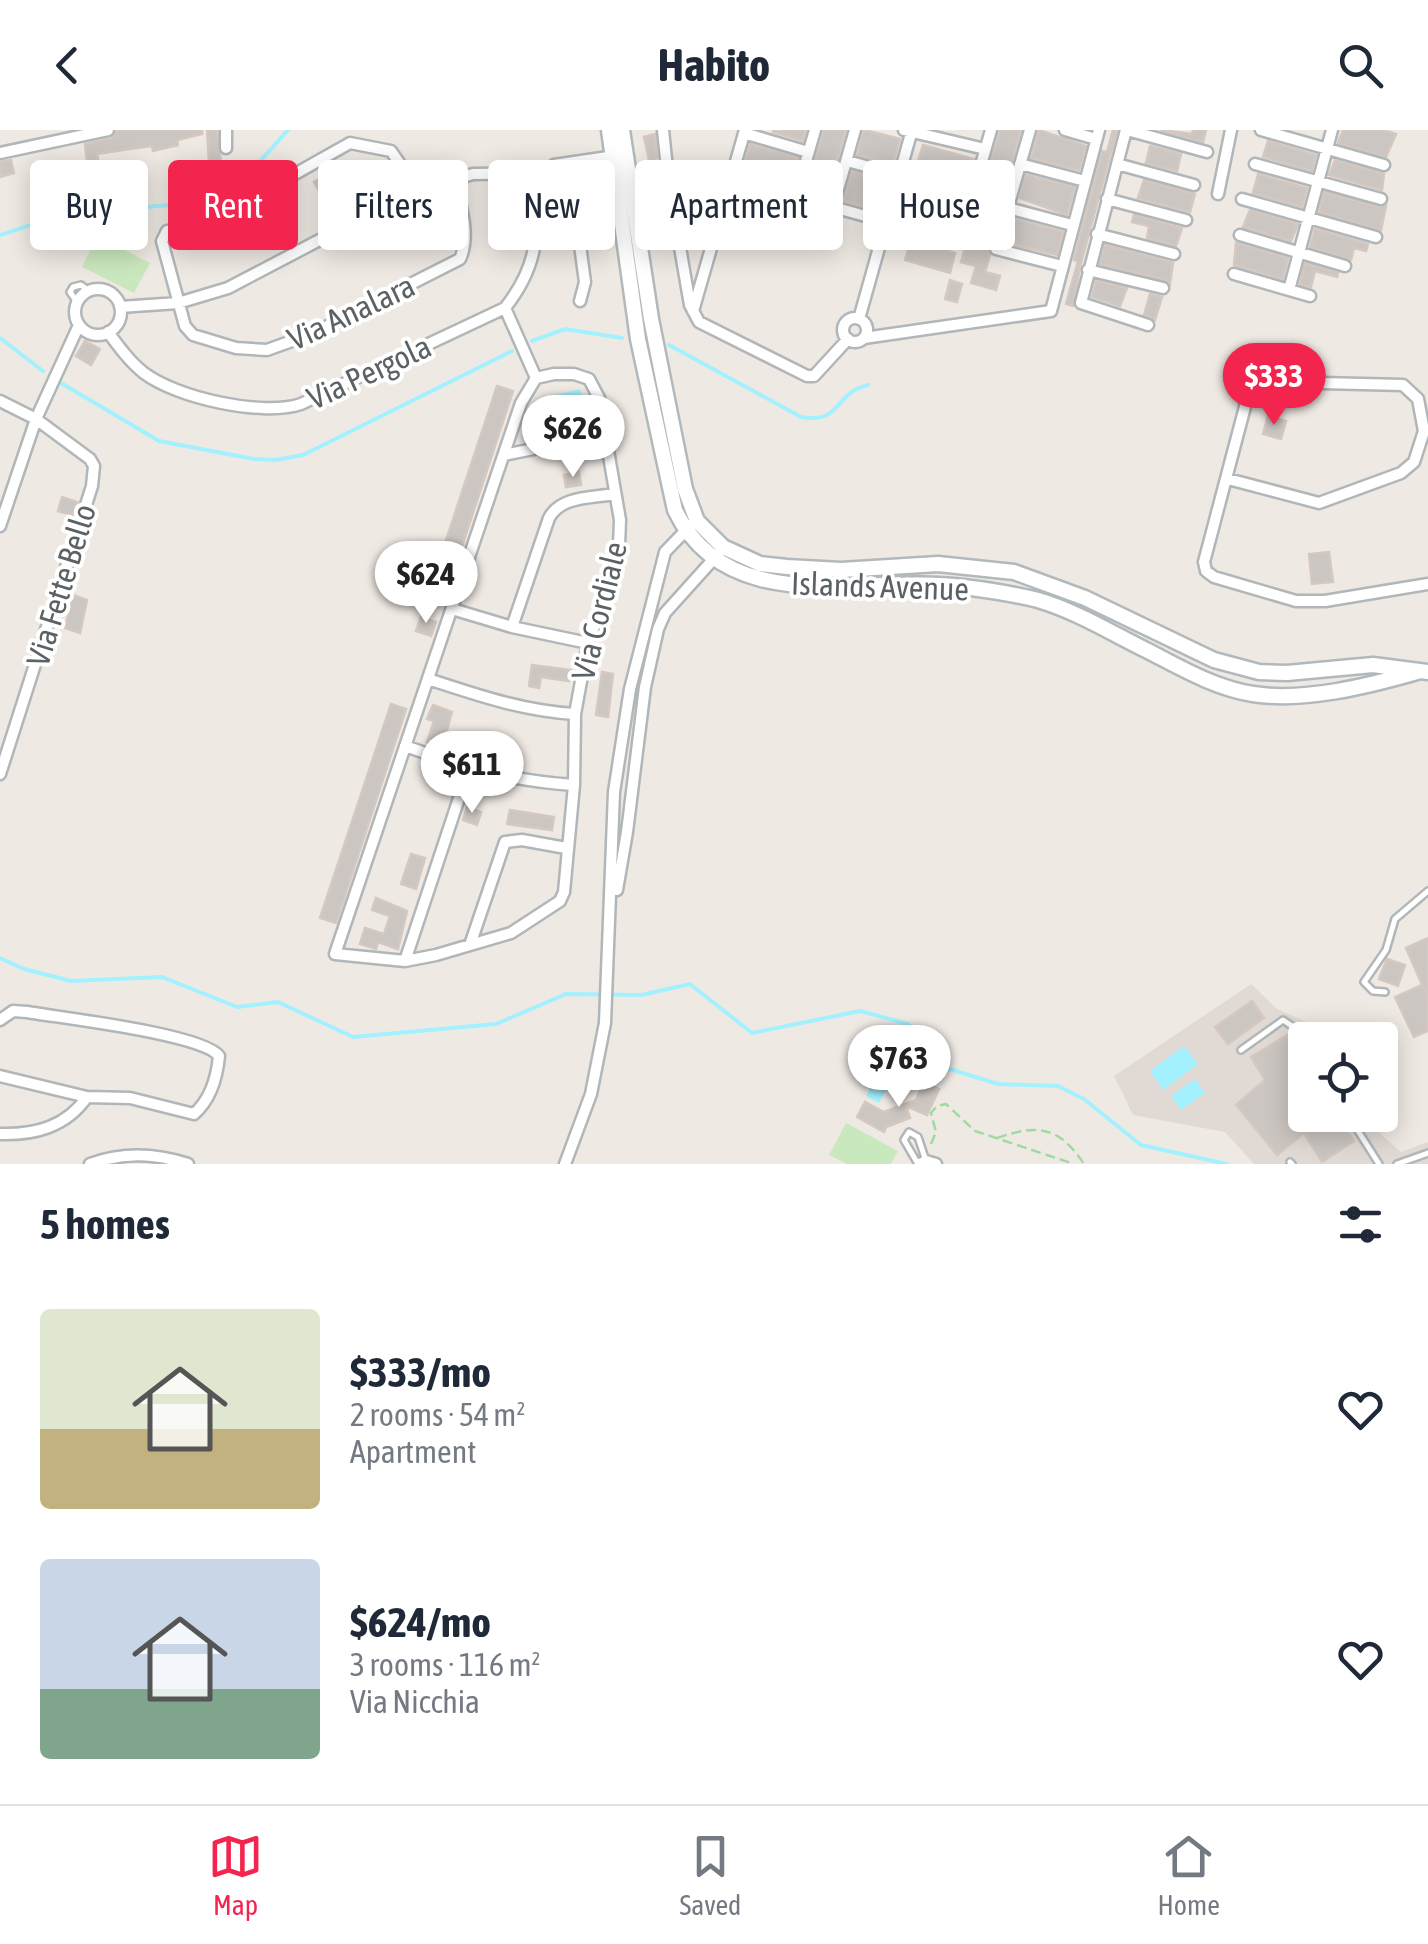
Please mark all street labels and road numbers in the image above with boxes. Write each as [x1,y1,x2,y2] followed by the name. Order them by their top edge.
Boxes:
[282,267,420,357] street label: Via Analara
[301,327,437,417] street label: Via Pergola
[19,500,103,670] street label: Via Fette Bello
[564,538,634,684] street label: Via Cordiale
[791,564,969,608] street label: Islands Avenue

